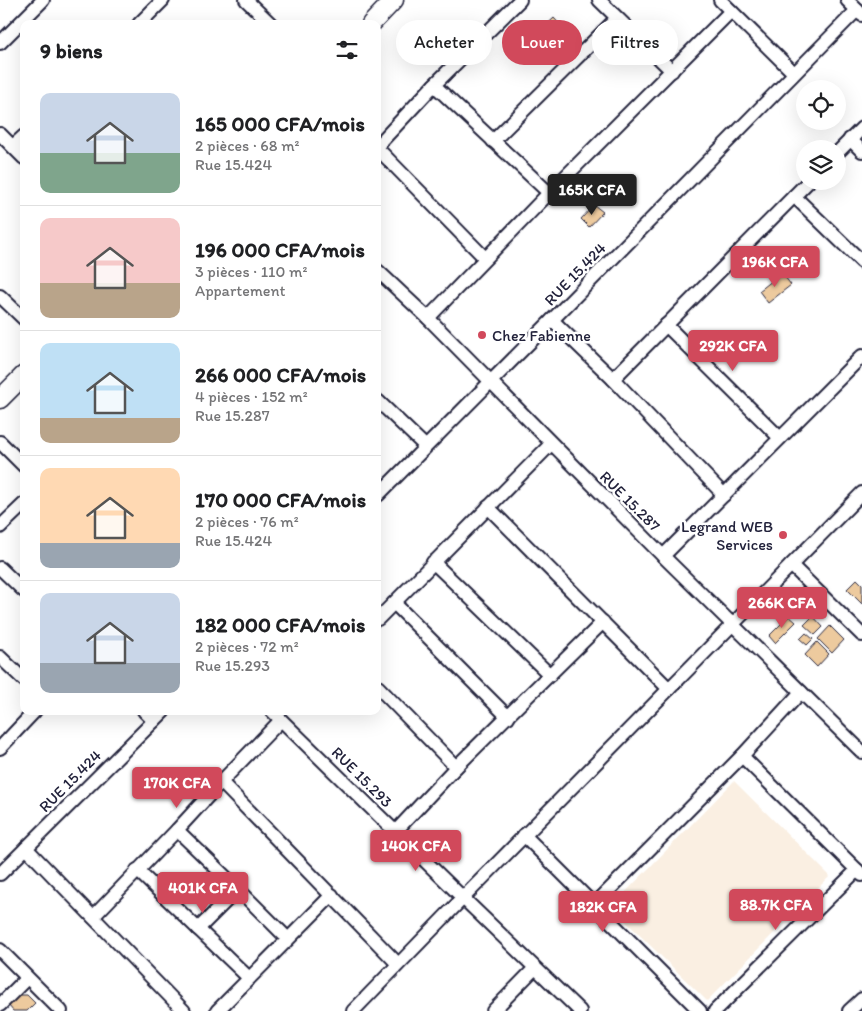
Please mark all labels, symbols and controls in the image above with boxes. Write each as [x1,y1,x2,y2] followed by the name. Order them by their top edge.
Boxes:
[396,20,492,65] chip: Acheter
[502,20,582,65] chip: Louer
[592,20,678,65] chip: Filtres
[333,36,361,64] icon: filters
[40,38,103,63] text: 9 biens
[796,80,846,190] map controls
[796,80,846,130] button: locate
[195,111,365,136] text: 165 000 CFA/mois
[80,113,140,173] icon: home
[195,136,300,155] text: 2 pièces · 68 m²
[796,140,846,190] button: layers
[195,155,272,174] text: Rue 15.424
[540,174,644,216] pin: 165K CFA
[559,180,625,199] text: 165K CFA
[195,237,365,262] text: 196 000 CFA/mois
[80,238,140,298] icon: home
[540,238,610,309] street label: RUE 15.424
[723,246,827,288] pin: 196K CFA
[742,252,808,271] text: 196K CFA
[195,262,307,281] text: 3 pièces · 110 m²
[195,281,286,300] text: Appartement
[492,326,591,345] place label: Chez Fabienne
[476,329,488,341] marker: Chez Fabienne
[681,330,785,372] pin: 292K CFA
[699,336,767,355] text: 292K CFA
[195,362,366,387] text: 266 000 CFA/mois
[80,363,140,423] icon: home
[195,387,308,406] text: 4 pièces · 152 m²
[195,406,270,425] text: Rue 15.287
[596,467,664,535] street label: RUE 15.287
[195,487,366,512] text: 170 000 CFA/mois
[80,488,140,548] icon: home
[195,512,299,531] text: 2 pièces · 76 m²
[681,517,773,554] place label: Legrand WEB Services
[777,529,789,541] marker: Legrand WEB Services
[195,531,272,550] text: Rue 15.424
[730,586,834,629] pin: 266K CFA
[748,593,816,612] text: 266K CFA
[195,612,365,637] text: 182 000 CFA/mois
[80,613,140,673] icon: home
[195,637,299,656] text: 2 pièces · 72 m²
[195,656,270,675] text: Rue 15.293
[328,743,397,812] street label: RUE 15.293
[35,746,105,816] street label: RUE 15.424
[125,766,229,809] pin: 170K CFA
[143,773,211,792] text: 170K CFA
[364,830,468,872] pin: 140K CFA
[381,836,451,855] text: 140K CFA
[151,872,255,914] pin: 401K CFA
[168,878,238,897] text: 401K CFA
[719,888,833,931] pin: 88.7K CFA
[551,890,655,933] pin: 182K CFA
[740,895,812,914] text: 88.7K CFA
[569,897,637,916] text: 182K CFA

